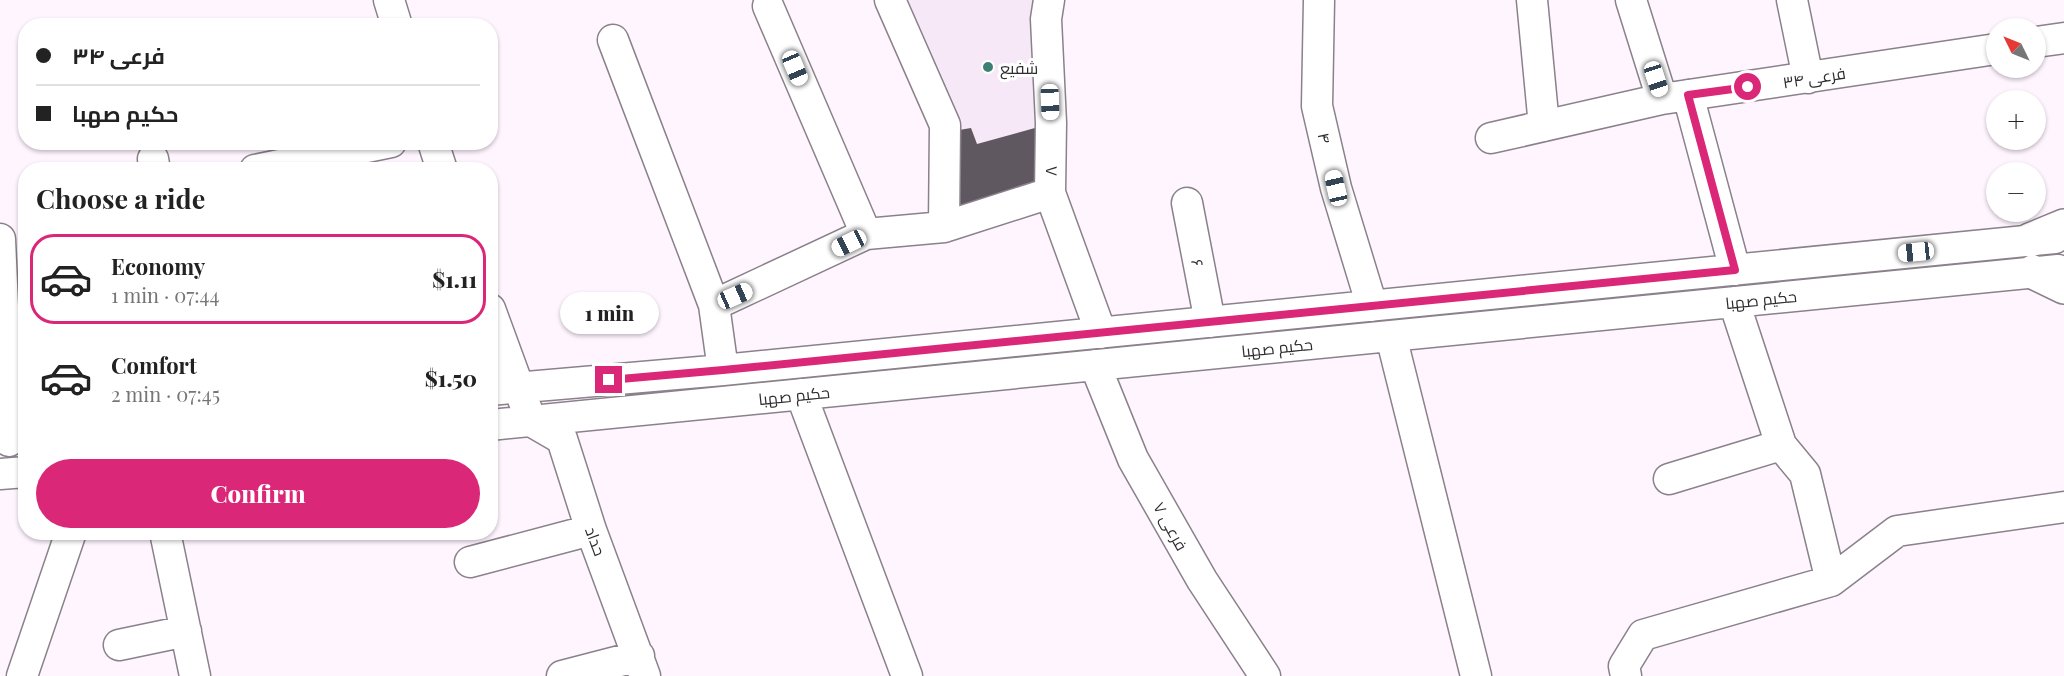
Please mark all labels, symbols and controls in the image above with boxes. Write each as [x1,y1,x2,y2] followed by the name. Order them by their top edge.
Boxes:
[1986,18,2046,78] north arrow
[1986,18,2046,222] map controls
[72,40,165,70] text: فرعی ۳۴
[780,48,810,88] car
[1000,57,1038,80] place label: شفیع
[1642,59,1670,99] car
[981,60,995,74] marker: شفیع
[1781,62,1847,93] street label: فرعی ۳۴
[1734,73,1761,100] route start
[1040,84,1060,120] car
[1986,90,2046,150] button: +
[72,98,178,128] text: حکیم صهبا
[1314,130,1336,146] street label: ۴
[1986,162,2046,222] button: −
[1039,166,1061,176] street label: ۸
[1323,168,1349,208] car
[36,180,205,216] text: Choose a ride
[829,227,869,259] car
[1897,241,1935,263] car
[111,251,205,281] text: Economy
[39,252,93,306] icon: car
[1187,257,1209,269] street label: ۶
[432,264,477,294] text: $1.11
[715,280,755,312] car
[111,281,219,308] text: 1 min · 07:44
[1724,285,1798,315] street label: حکیم صهبا
[560,293,658,335] callout: 1 min
[585,299,634,326] text: 1 min
[1240,333,1314,363] street label: حکیم صهبا
[111,350,197,380] text: Comfort
[39,351,93,405] icon: car
[425,363,477,393] text: $1.50
[595,366,622,393] route end
[111,380,220,407] text: 2 min · 07:45
[757,381,831,411] street label: حکیم صهبا
[36,459,480,528] button: Confirm
[1148,498,1193,554] street label: فرعی ۷
[581,524,611,558] street label: حداد

